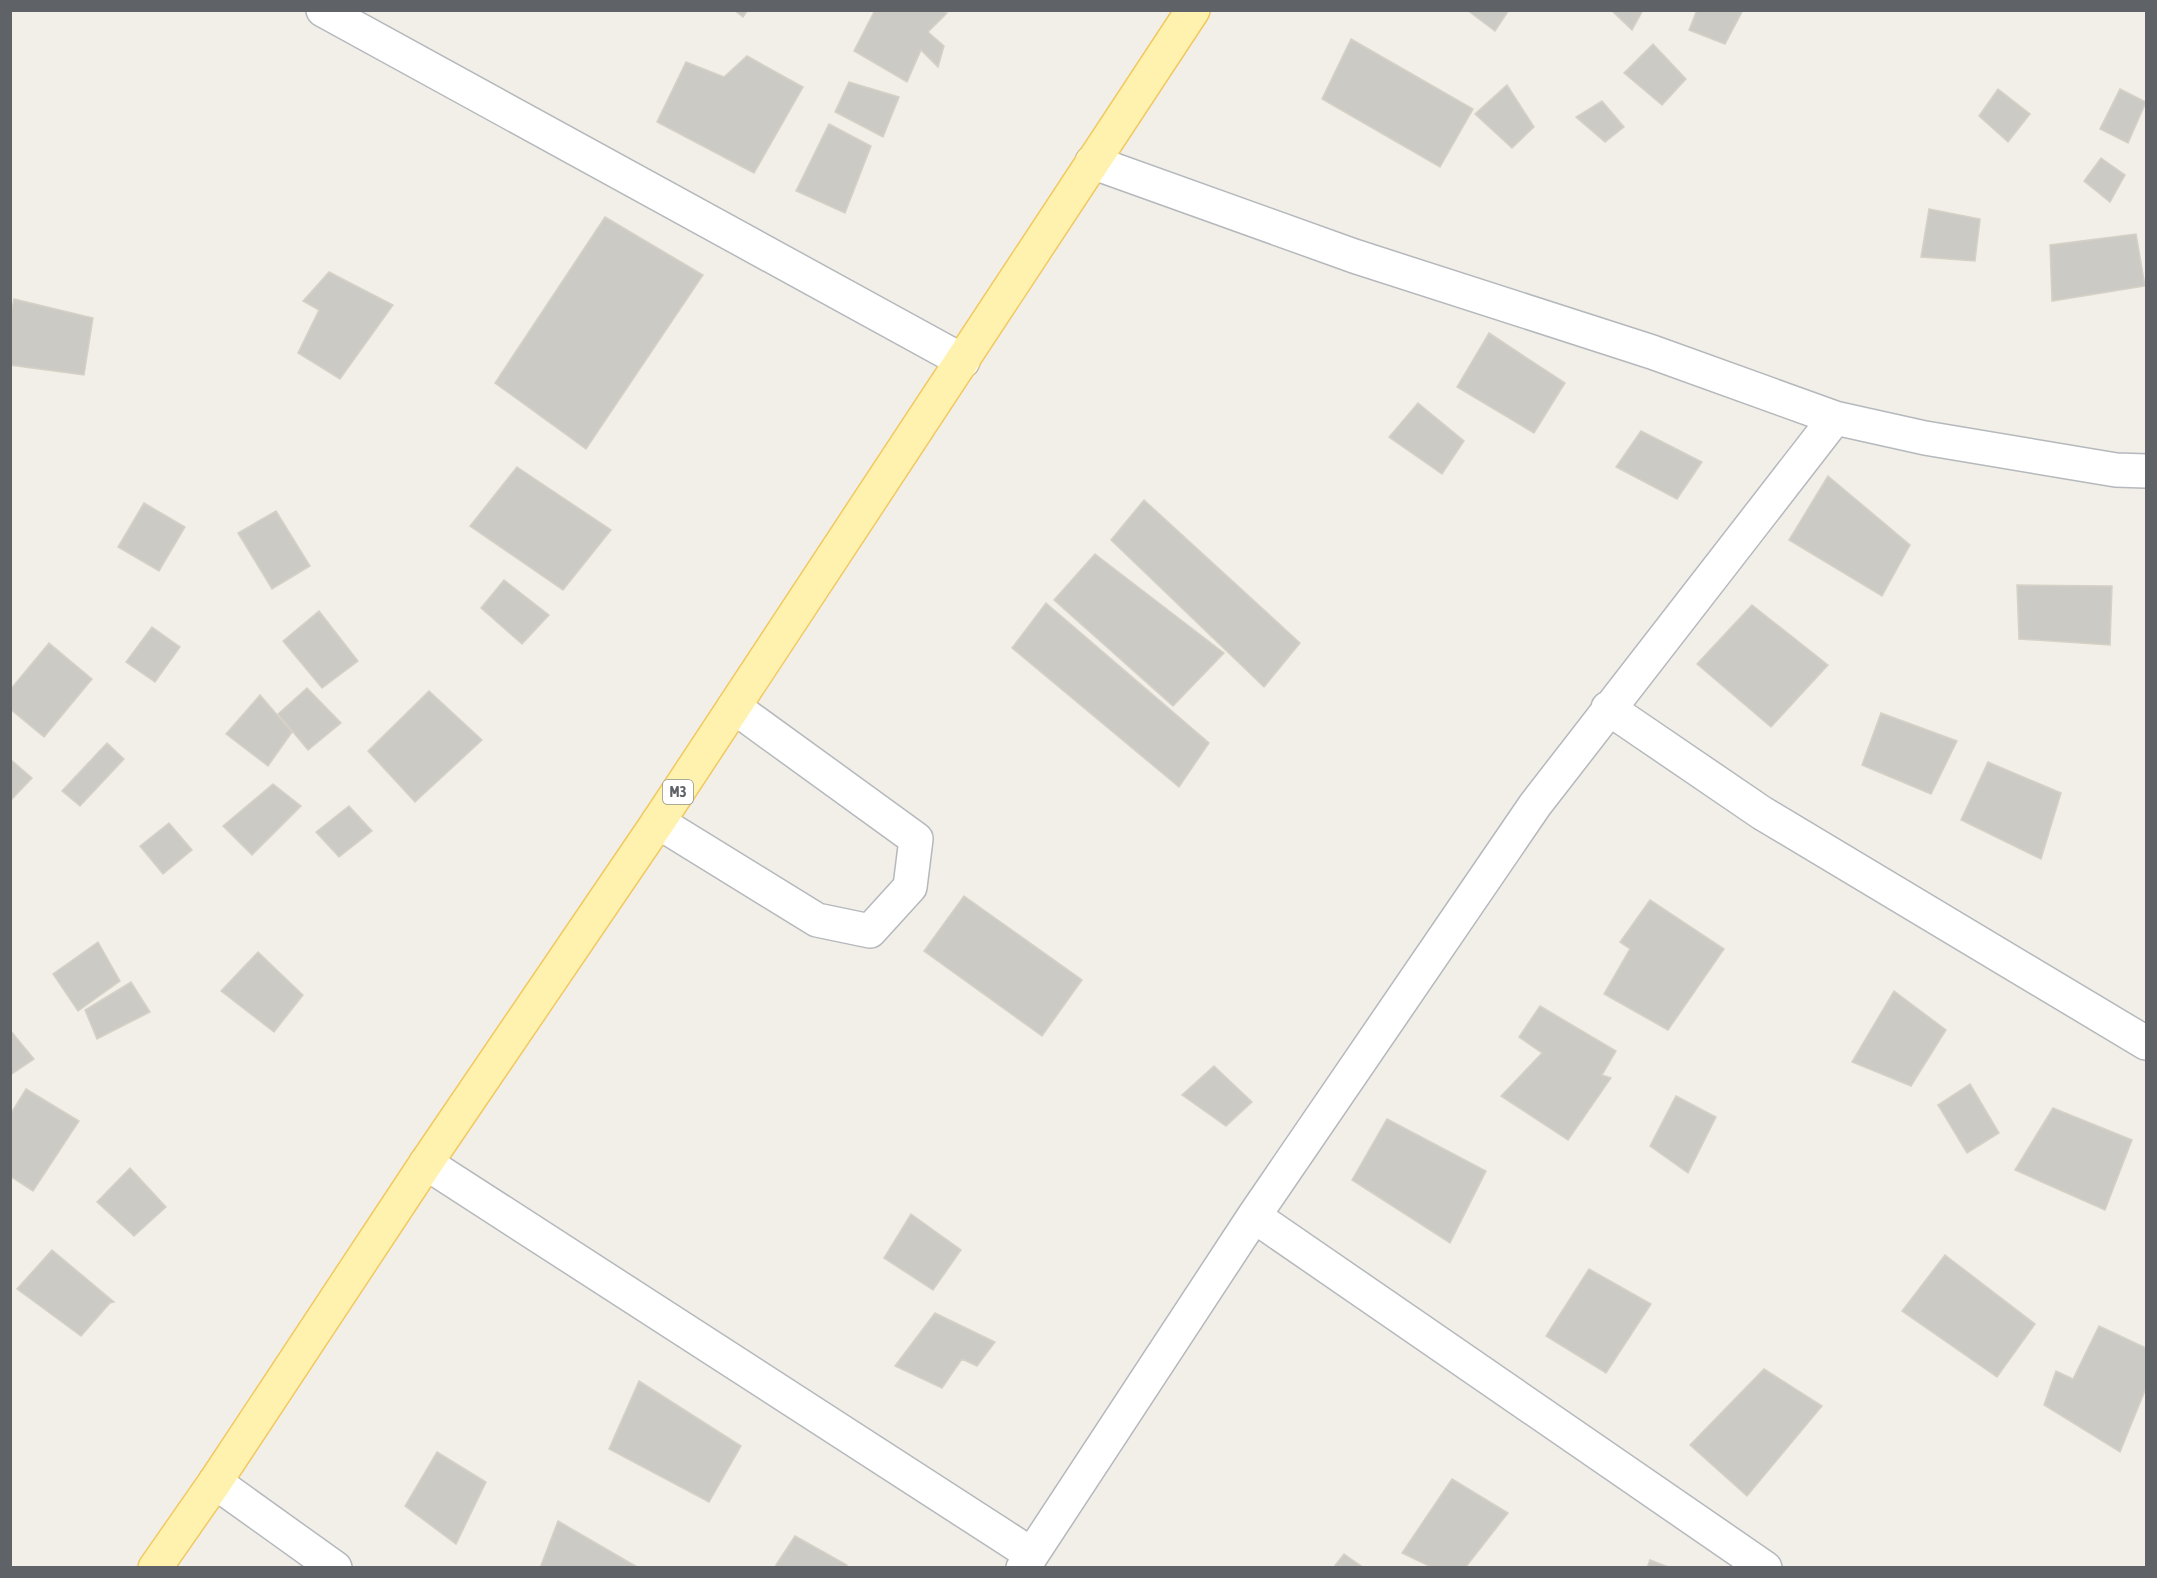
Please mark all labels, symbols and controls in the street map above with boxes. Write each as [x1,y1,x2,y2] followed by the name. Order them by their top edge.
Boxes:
[663,780,693,804] road number: M3

